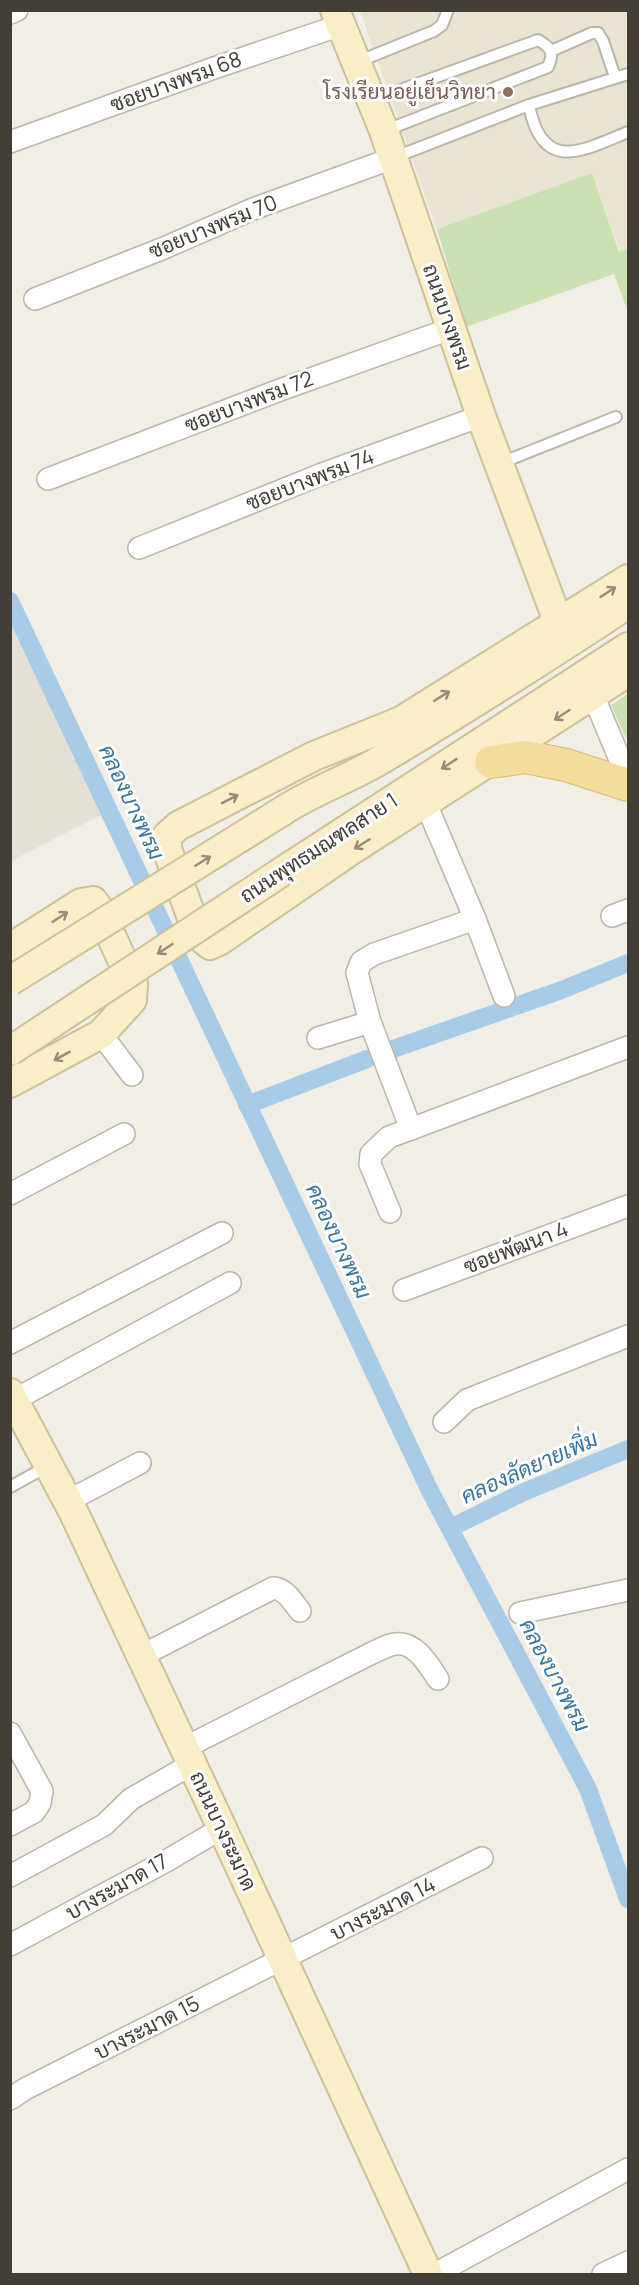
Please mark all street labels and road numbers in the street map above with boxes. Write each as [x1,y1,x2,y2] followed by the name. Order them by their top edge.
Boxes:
[106,44,245,118] street label: ซอยบางพรม 68
[144,188,281,265] street label: ซอยบางพรม 70
[417,260,479,373] street label: ถนนบางพรม
[180,364,317,438] street label: ซอยบางพรม 72
[242,442,378,516] street label: ซอยบางพรม 74
[234,785,404,910] street label: ถนนพุทธมณฑลสาย 1
[459,1214,572,1280] street label: ซอยพัฒนา 4
[184,1766,264,1895] street label: ถนนบางระมาด
[60,1846,173,1926] street label: บางระมาด 17
[325,1870,440,1947] street label: บางระมาด 14
[89,1989,204,2066] street label: บางระมาด 15

